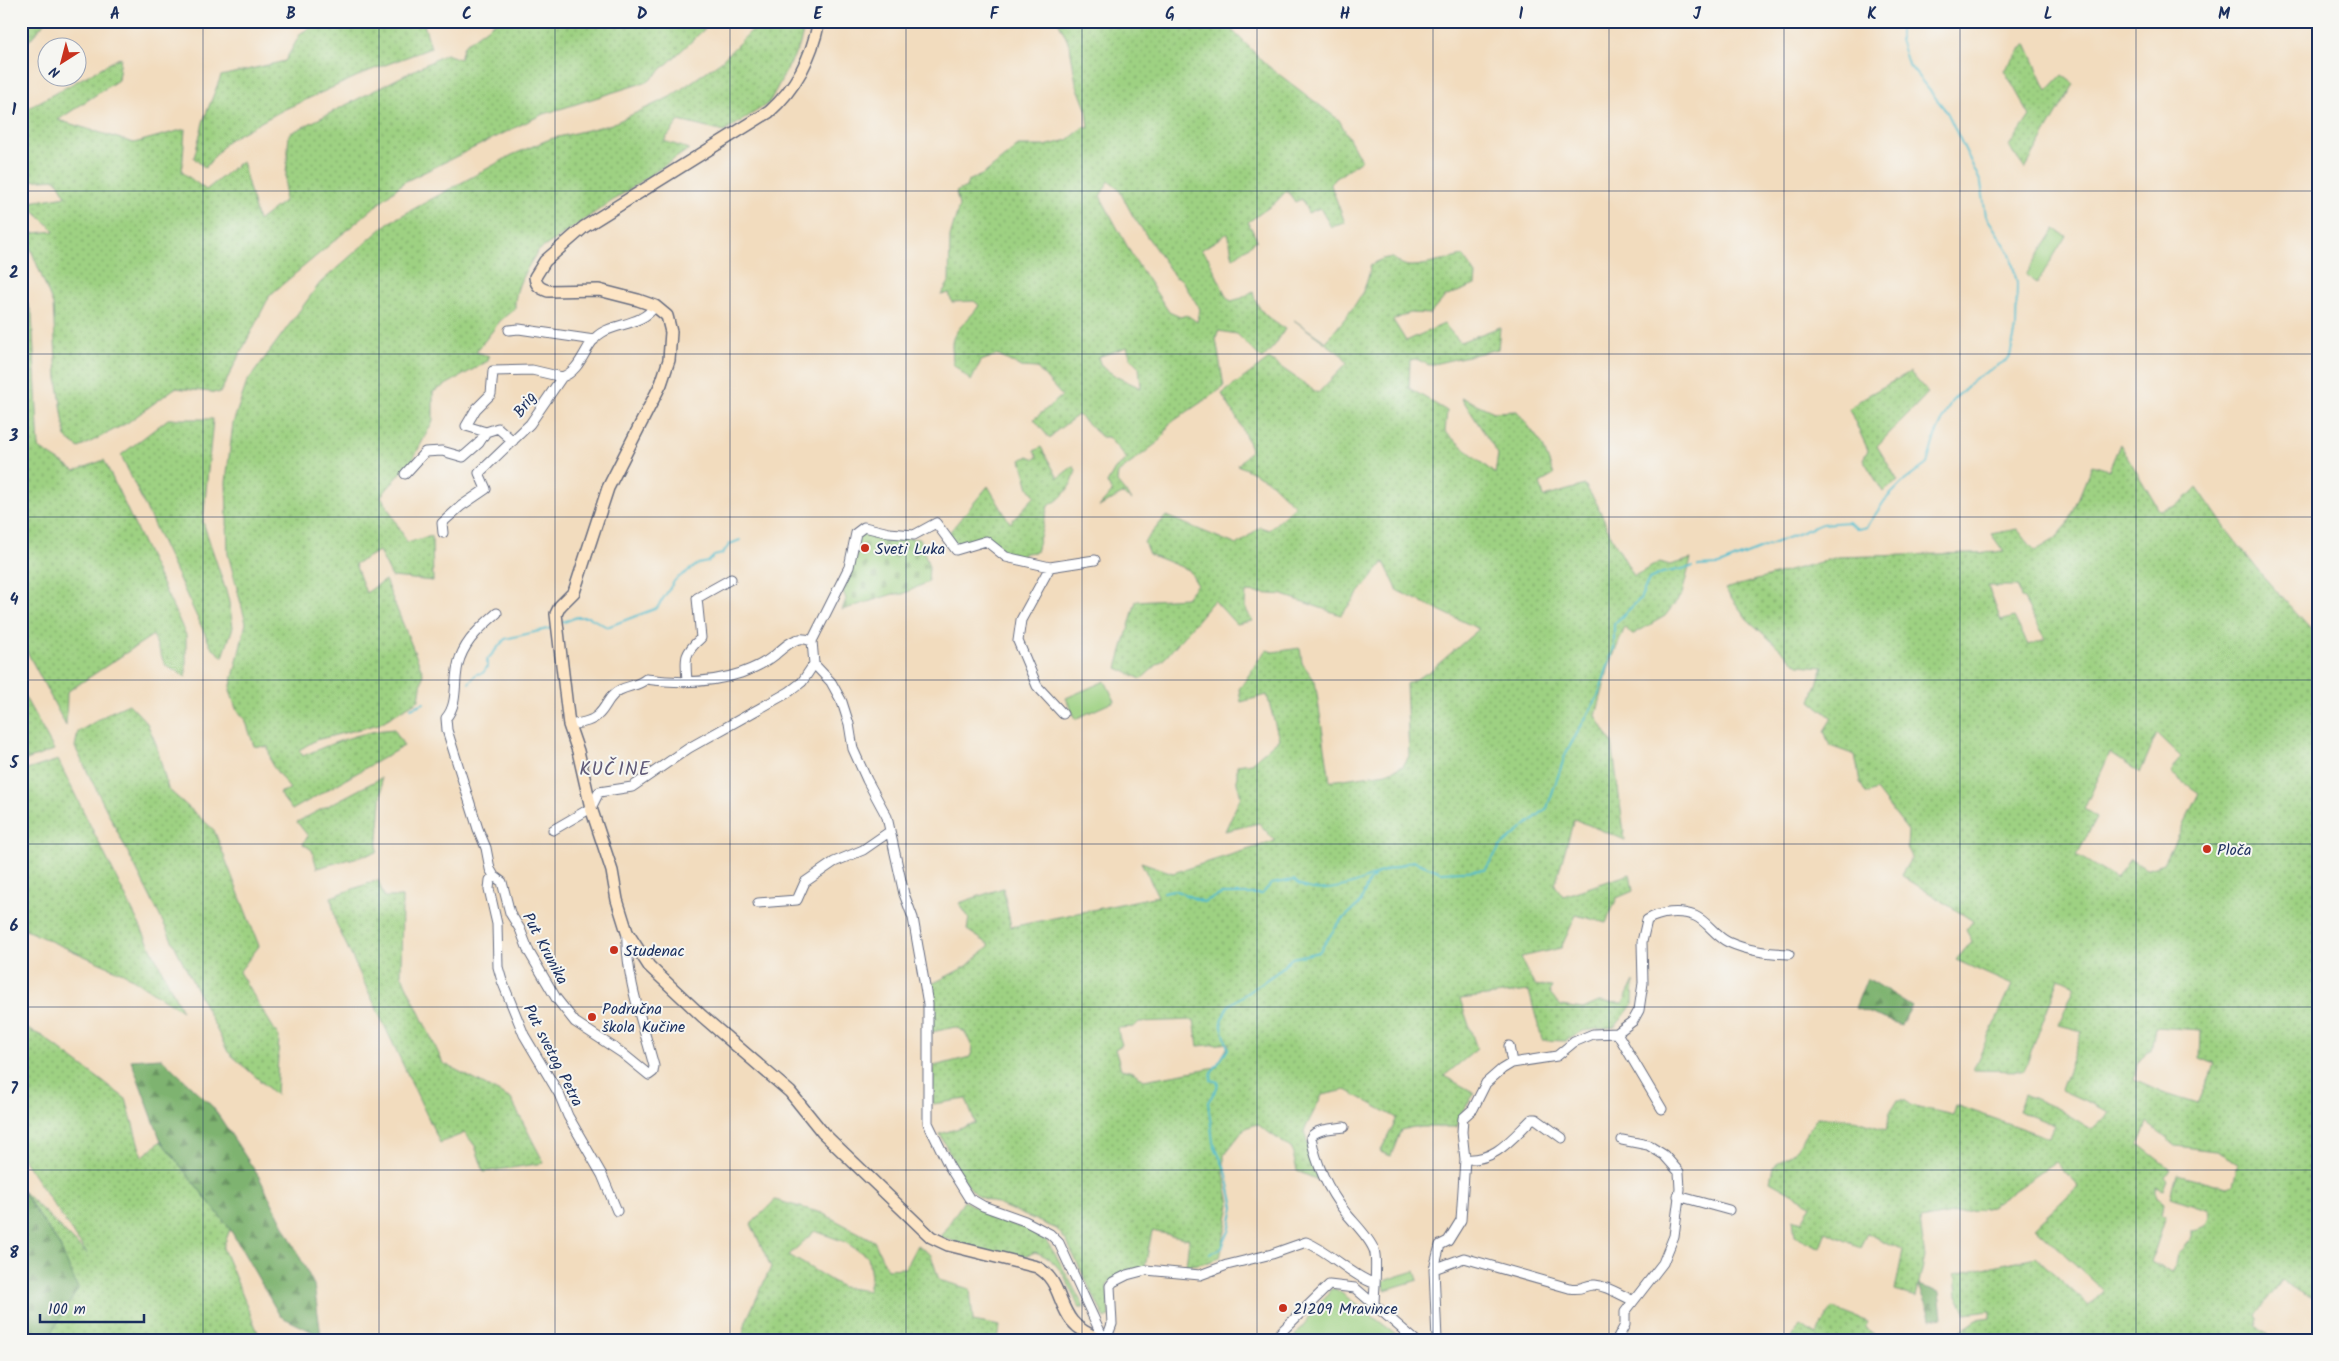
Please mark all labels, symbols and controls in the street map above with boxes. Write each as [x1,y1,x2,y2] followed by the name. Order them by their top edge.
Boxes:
[110,2,120,27] text: A
[286,2,296,27] text: B
[462,2,472,27] text: C
[637,2,648,27] text: D
[814,2,824,27] text: E
[990,2,1000,27] text: F
[1165,2,1175,27] text: G
[1340,2,1350,27] text: H
[1519,2,1524,27] text: I
[1693,2,1702,27] text: J
[1867,2,1877,27] text: K
[2044,2,2052,27] text: L
[2218,2,2231,27] text: M
[38,38,88,88] north arrow
[45,60,65,83] text: N
[12,98,17,123] text: 1
[9,261,19,286] text: 2
[507,387,543,423] street label: Brig
[9,424,19,449] text: 3
[875,537,945,562] place label: Sveti Luka
[859,542,871,554] marker: Sveti Luka
[10,588,19,613] text: 4
[9,751,20,776] text: 5
[579,755,651,785] district label: KUČINE
[2217,838,2252,863] place label: Ploča
[2201,843,2213,855] marker: Ploča
[515,908,574,989] street label: Put Krunika
[10,914,19,939] text: 6
[624,939,685,964] place label: Studenac
[608,944,620,956] marker: Studenac
[602,997,685,1040] place label: Područna škola Kučine
[516,1000,589,1111] street label: Put svetog Petra
[586,1011,598,1023] marker: Područna škola Kučine
[10,1077,18,1102] text: 7
[9,1241,19,1266] text: 8
[40,1291,144,1323] scale bar
[1293,1297,1398,1322] place label: 21209 Mravince
[48,1298,86,1322] text: 100 m
[1277,1302,1289,1314] marker: 21209 Mravince

